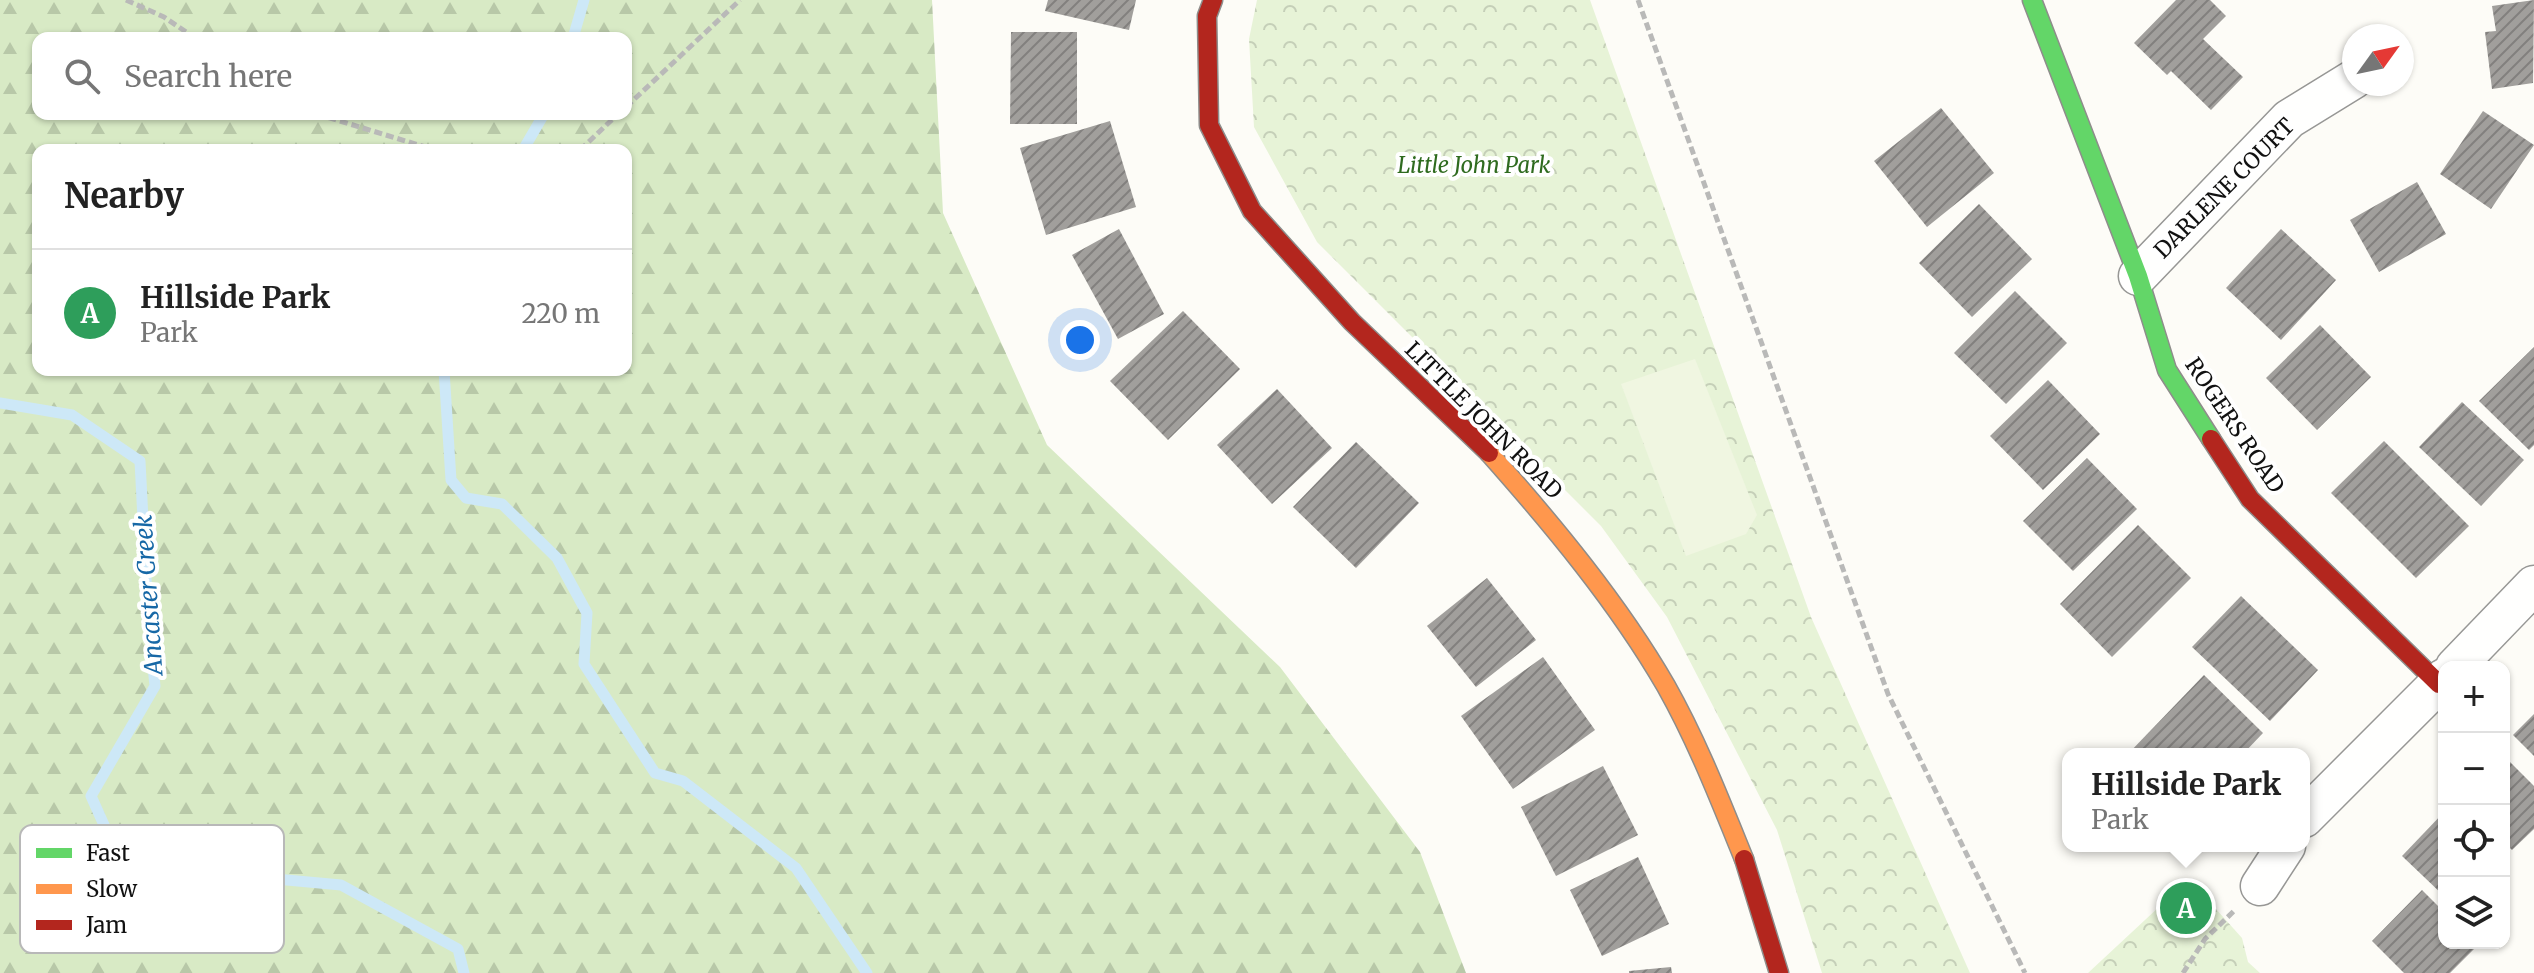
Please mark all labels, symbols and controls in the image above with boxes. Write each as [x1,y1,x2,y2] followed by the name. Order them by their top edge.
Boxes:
[2342,24,2414,96] north arrow
[32,32,632,120] search box
[60,54,104,98] icon: search
[124,57,292,95] text: Search here
[2148,112,2300,264] street label: DARLENE COURT
[1397,151,1551,179] park label: Little John Park
[64,175,184,217] text: Nearby
[140,278,330,316] text: Hillside Park
[81,297,99,330] text: A
[521,297,600,330] text: 220 m
[140,316,198,349] text: Park
[1060,320,1100,360] your location
[1399,335,1569,505] street label: LITTLE JOHN ROAD
[2179,352,2291,498] street label: ROGERS ROAD
[127,514,170,678] water label: Ancaster Creek
[2438,661,2510,949] map controls
[2438,661,2510,733] button: +
[2438,733,2510,805] button: −
[2062,748,2310,852] popup
[2091,765,2281,803] text: Hillside Park
[2091,803,2149,836] text: Park
[2438,805,2510,877] button: locate
[20,825,284,953] legend
[86,839,130,867] text: Fast
[86,875,137,903] text: Slow
[2438,877,2510,949] button: layers
[2160,878,2212,938] pin: A
[85,911,127,939] text: Jam

